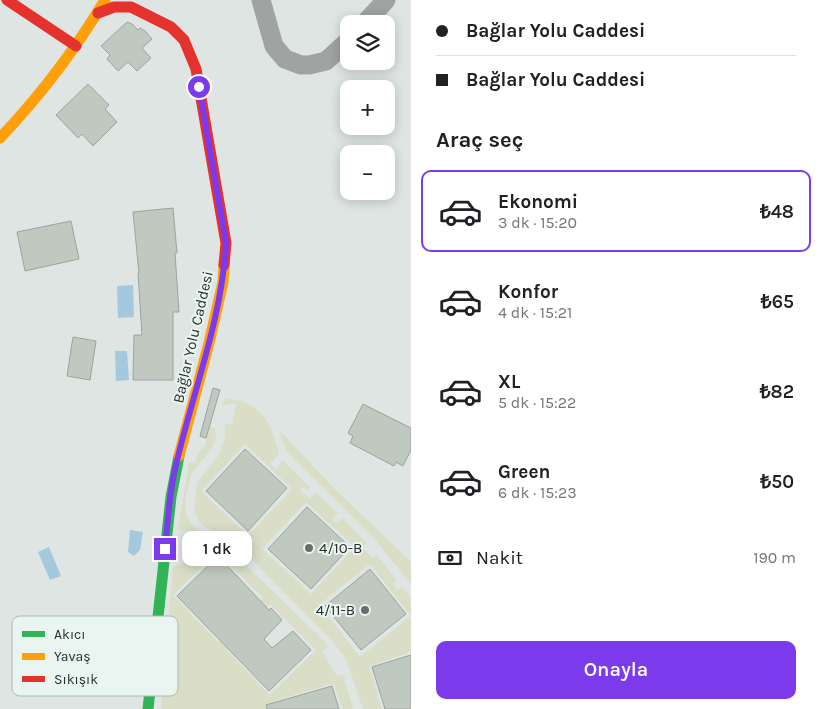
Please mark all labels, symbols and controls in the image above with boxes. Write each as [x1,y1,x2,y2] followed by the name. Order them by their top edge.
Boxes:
[340,15,395,200] map controls
[340,15,395,70] button: layers
[466,20,645,42] text: Bağlar Yolu Caddesi
[466,69,645,91] text: Bağlar Yolu Caddesi
[188,76,210,98] route start
[340,80,395,135] button: +
[436,127,523,153] text: Araç seç
[340,145,395,200] button: −
[438,189,483,234] icon: car
[498,191,578,213] text: Ekonomi
[760,201,794,223] text: ₺48
[498,213,577,232] text: 3 dk · 15:20
[169,269,217,405] street label: Bağlar Yolu Caddesi
[438,279,483,324] icon: car
[498,281,558,303] text: Konfor
[761,291,794,313] text: ₺65
[498,303,572,322] text: 4 dk · 15:21
[438,369,483,414] icon: car
[498,371,520,393] text: XL
[760,381,794,403] text: ₺82
[498,393,576,412] text: 5 dk · 15:22
[438,459,483,504] icon: car
[498,461,550,483] text: Green
[760,471,794,493] text: ₺50
[498,483,577,502] text: 6 dk · 15:23
[182,532,252,566] callout: 1 dk
[154,538,176,560] route end
[203,539,231,558] text: 1 dk
[319,539,362,557] place label: 4/10-B
[303,542,315,554] marker: 4/10-B
[436,544,464,572] icon: cash
[476,547,523,569] text: Nakit
[753,548,796,567] text: 190 m
[316,601,355,619] place label: 4/11-B
[359,604,371,616] marker: 4/11-B
[12,616,178,696] legend
[54,626,86,643] text: Akıcı
[436,641,796,699] button: Onayla
[54,648,91,665] text: Yavaş
[54,671,98,688] text: Sıkışık

